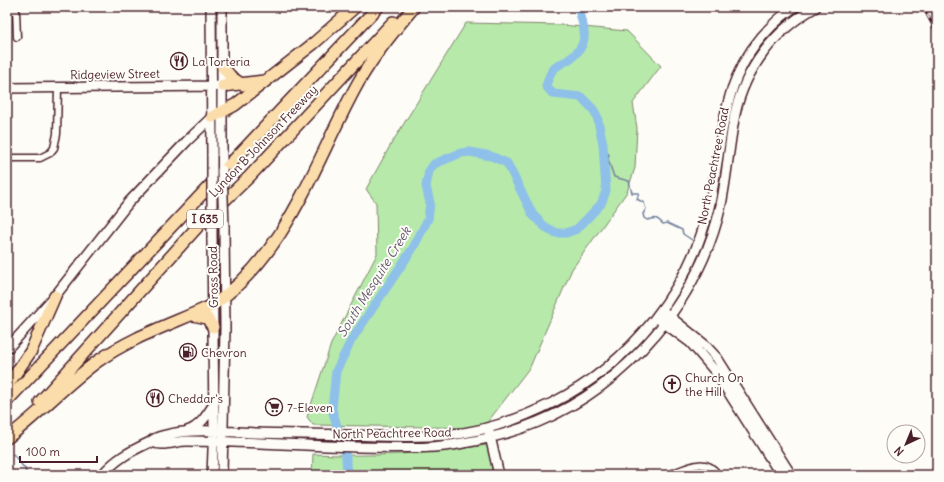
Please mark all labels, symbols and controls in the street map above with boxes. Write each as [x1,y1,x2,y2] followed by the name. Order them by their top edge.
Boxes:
[169,51,189,71] restaurant icon: La Torteria
[192,54,250,69] place label: La Torteria
[70,66,160,82] street label: Ridgeview Street
[206,82,320,200] street label: Lyndon B Johnson Freeway
[694,106,732,226] street label: North Peachtree Road
[187,210,223,228] road number: I 635
[333,223,415,340] water label: South Mesquite Creek
[205,246,221,308] street label: Gross Road
[178,342,198,362] fuel station icon: Chevron
[201,345,247,360] place label: Chevron
[685,370,744,399] place label: Church On the Hill
[662,374,682,394] church icon: Church On the Hill
[145,388,165,408] restaurant icon: Cheddar's
[168,391,223,406] place label: Cheddar's
[264,397,284,417] supermarket icon: 7-Eleven
[287,400,333,415] place label: 7-Eleven
[332,424,452,442] street label: North Peachtree Road
[886,424,926,464] north arrow
[20,438,97,464] scale bar
[26,444,60,459] text: 100 m
[891,444,907,459] text: N

